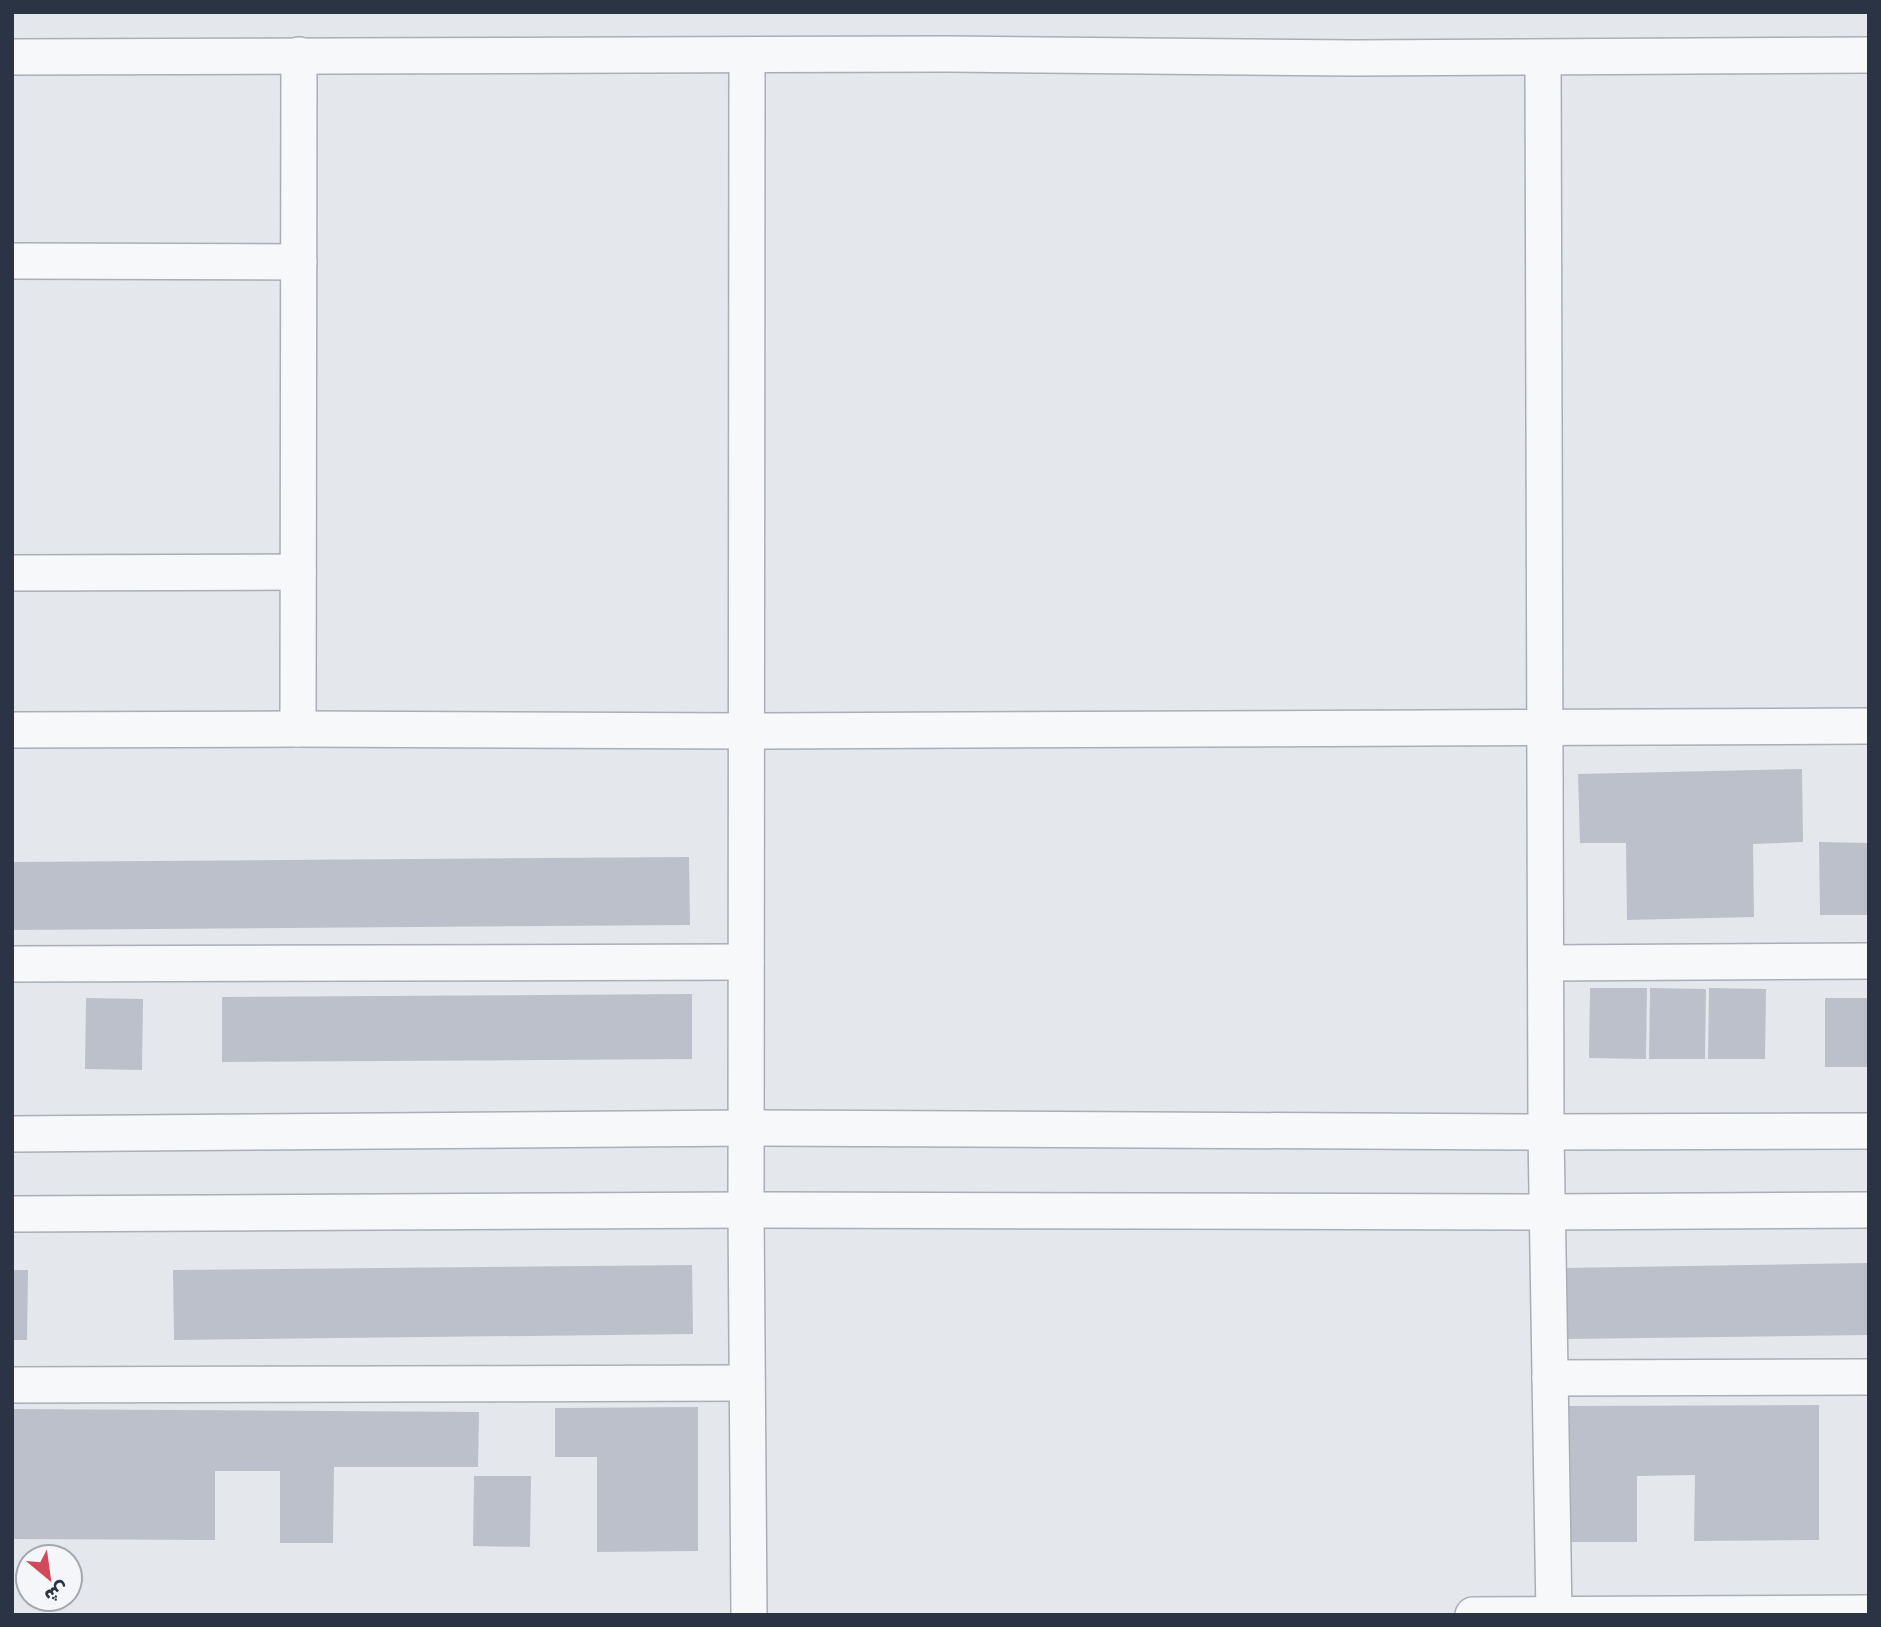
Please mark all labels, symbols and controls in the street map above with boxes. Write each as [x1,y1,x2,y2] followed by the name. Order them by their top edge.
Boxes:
[14,1543,84,1613] north arrow
[41,1577,73,1608] text: ش

